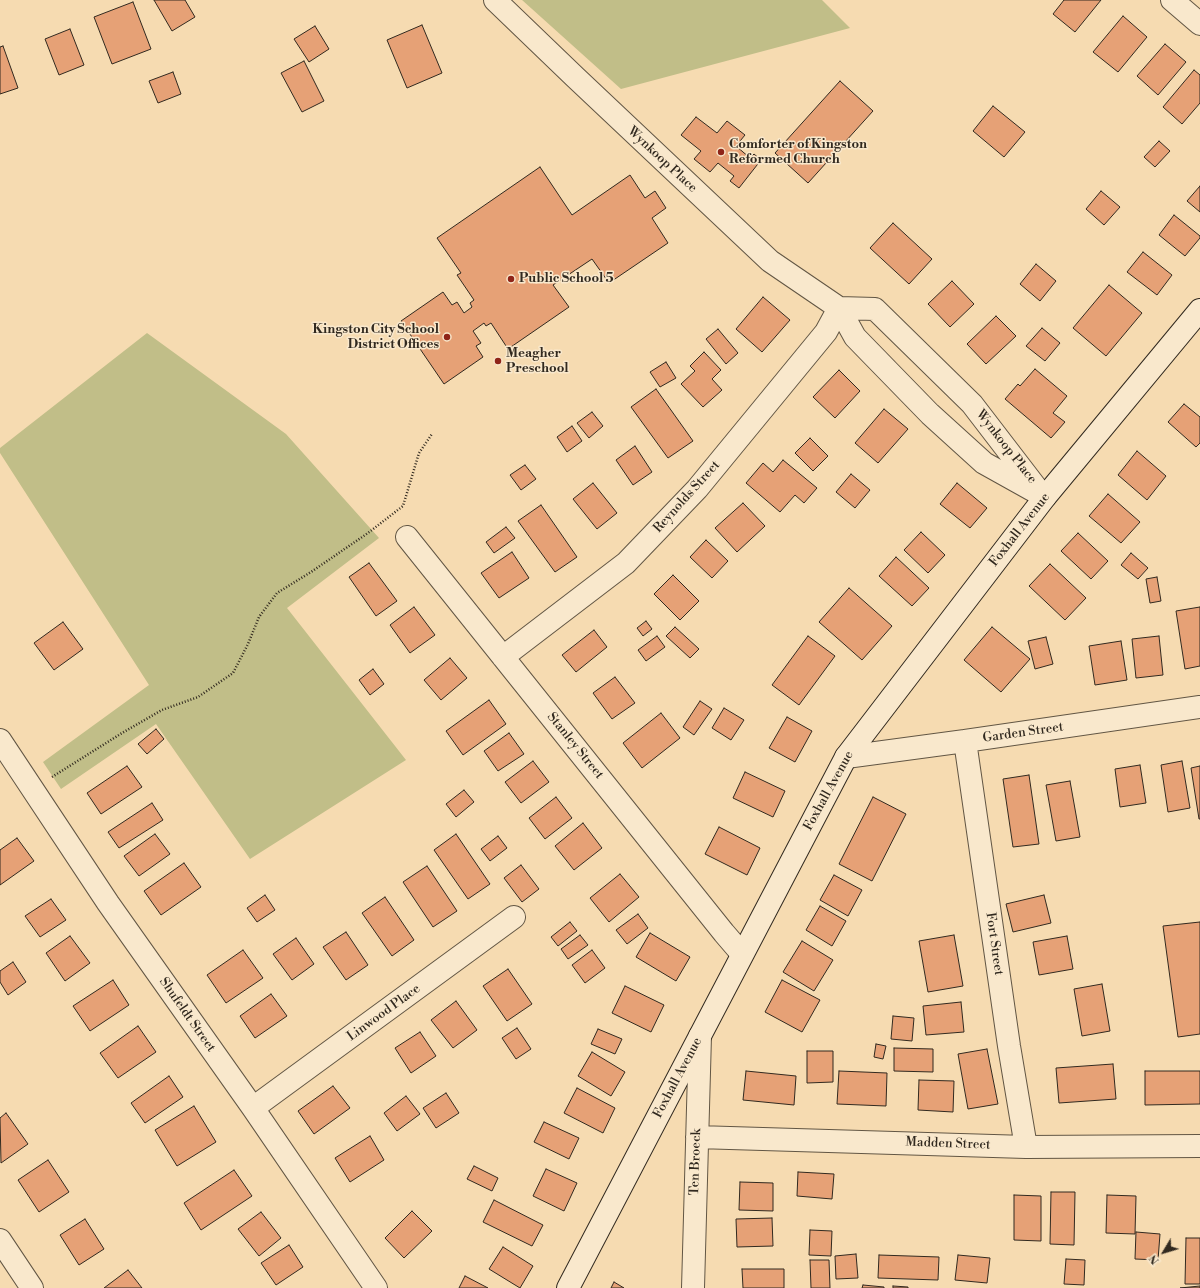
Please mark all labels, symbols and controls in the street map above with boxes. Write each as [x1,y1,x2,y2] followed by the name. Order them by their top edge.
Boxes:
[624,124,700,196] street label: Wynkoop Place
[729,137,867,168] place label: Comforter of Kingston Reformed Church
[716,147,726,157] marker: Comforter of Kingston Reformed Church
[519,271,614,287] place label: Public School 5
[506,274,516,284] marker: Public School 5
[313,322,439,353] place label: Kingston City School District Offices
[442,332,452,342] marker: Kingston City School District Offices
[506,346,569,377] place label: Meagher Preschool
[493,356,503,366] marker: Meagher Preschool
[972,407,1040,487] street label: Wynkoop Place
[651,458,723,536] street label: Reynolds Street
[987,490,1053,570] street label: Foxhall Avenue
[543,710,607,782] street label: Stanley Street
[982,720,1064,746] street label: Garden Street
[801,748,857,834] street label: Foxhall Avenue
[982,911,1006,977] street label: Fort Street
[156,975,218,1055] street label: Shufeldt Street
[344,981,424,1045] street label: Linwood Place
[650,1035,706,1121] street label: Foxhall Avenue
[687,1128,705,1196] street label: Ten Broeck
[905,1135,991,1153] street label: Madden Street
[1144,1232,1184,1272] north arrow
[1146,1252,1163,1267] text: N

